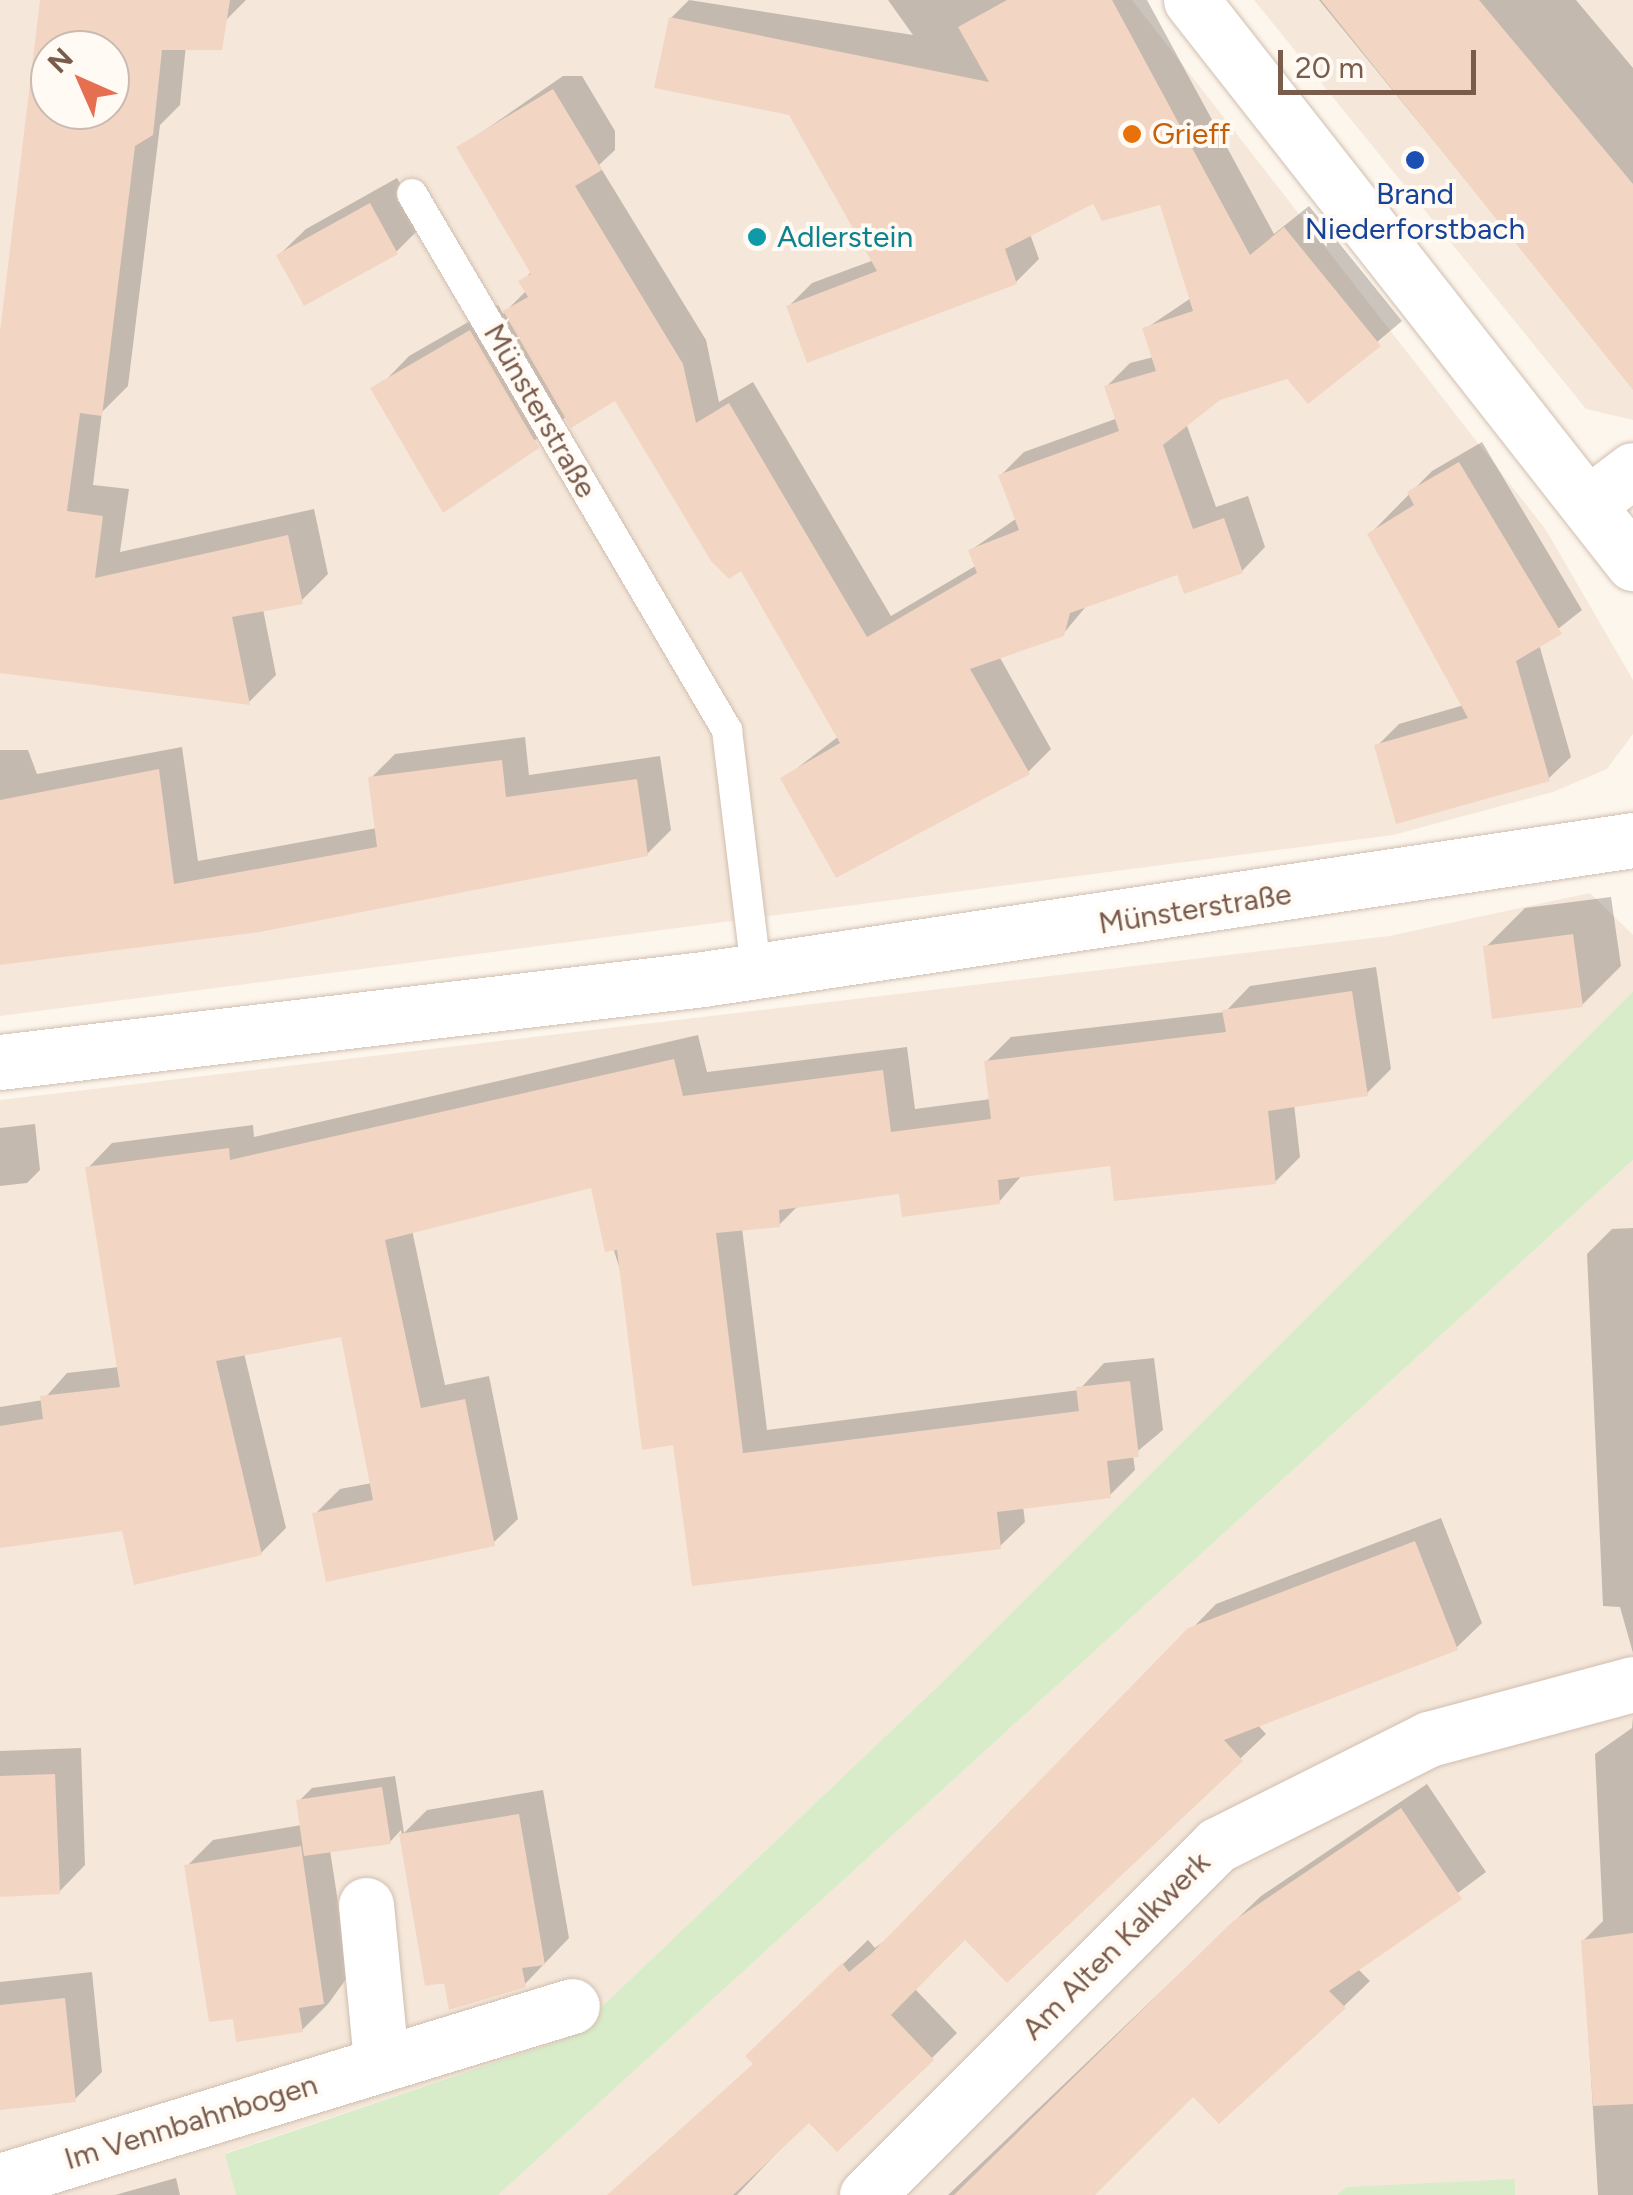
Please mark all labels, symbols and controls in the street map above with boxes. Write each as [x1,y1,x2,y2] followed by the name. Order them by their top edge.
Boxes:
[30,30,130,130] north arrow
[1283,30,1480,92] scale bar
[41,41,80,80] text: N
[1295,49,1364,86] text: 20 m
[1152,116,1230,152] place label: Grieff
[1121,123,1143,145] marker: Grieff
[1404,149,1426,171] marker: Brand Niederforstbach
[1305,176,1525,246] place label: Brand Niederforstbach
[777,219,913,255] place label: Adlerstein
[746,226,768,248] marker: Adlerstein
[476,318,604,504] street label: Münsterstraße
[1096,876,1294,942] street label: Münsterstraße
[1015,1845,1217,2047] street label: Am Alten Kalkwerk
[60,2066,322,2178] street label: Im Vennbahnbogen

